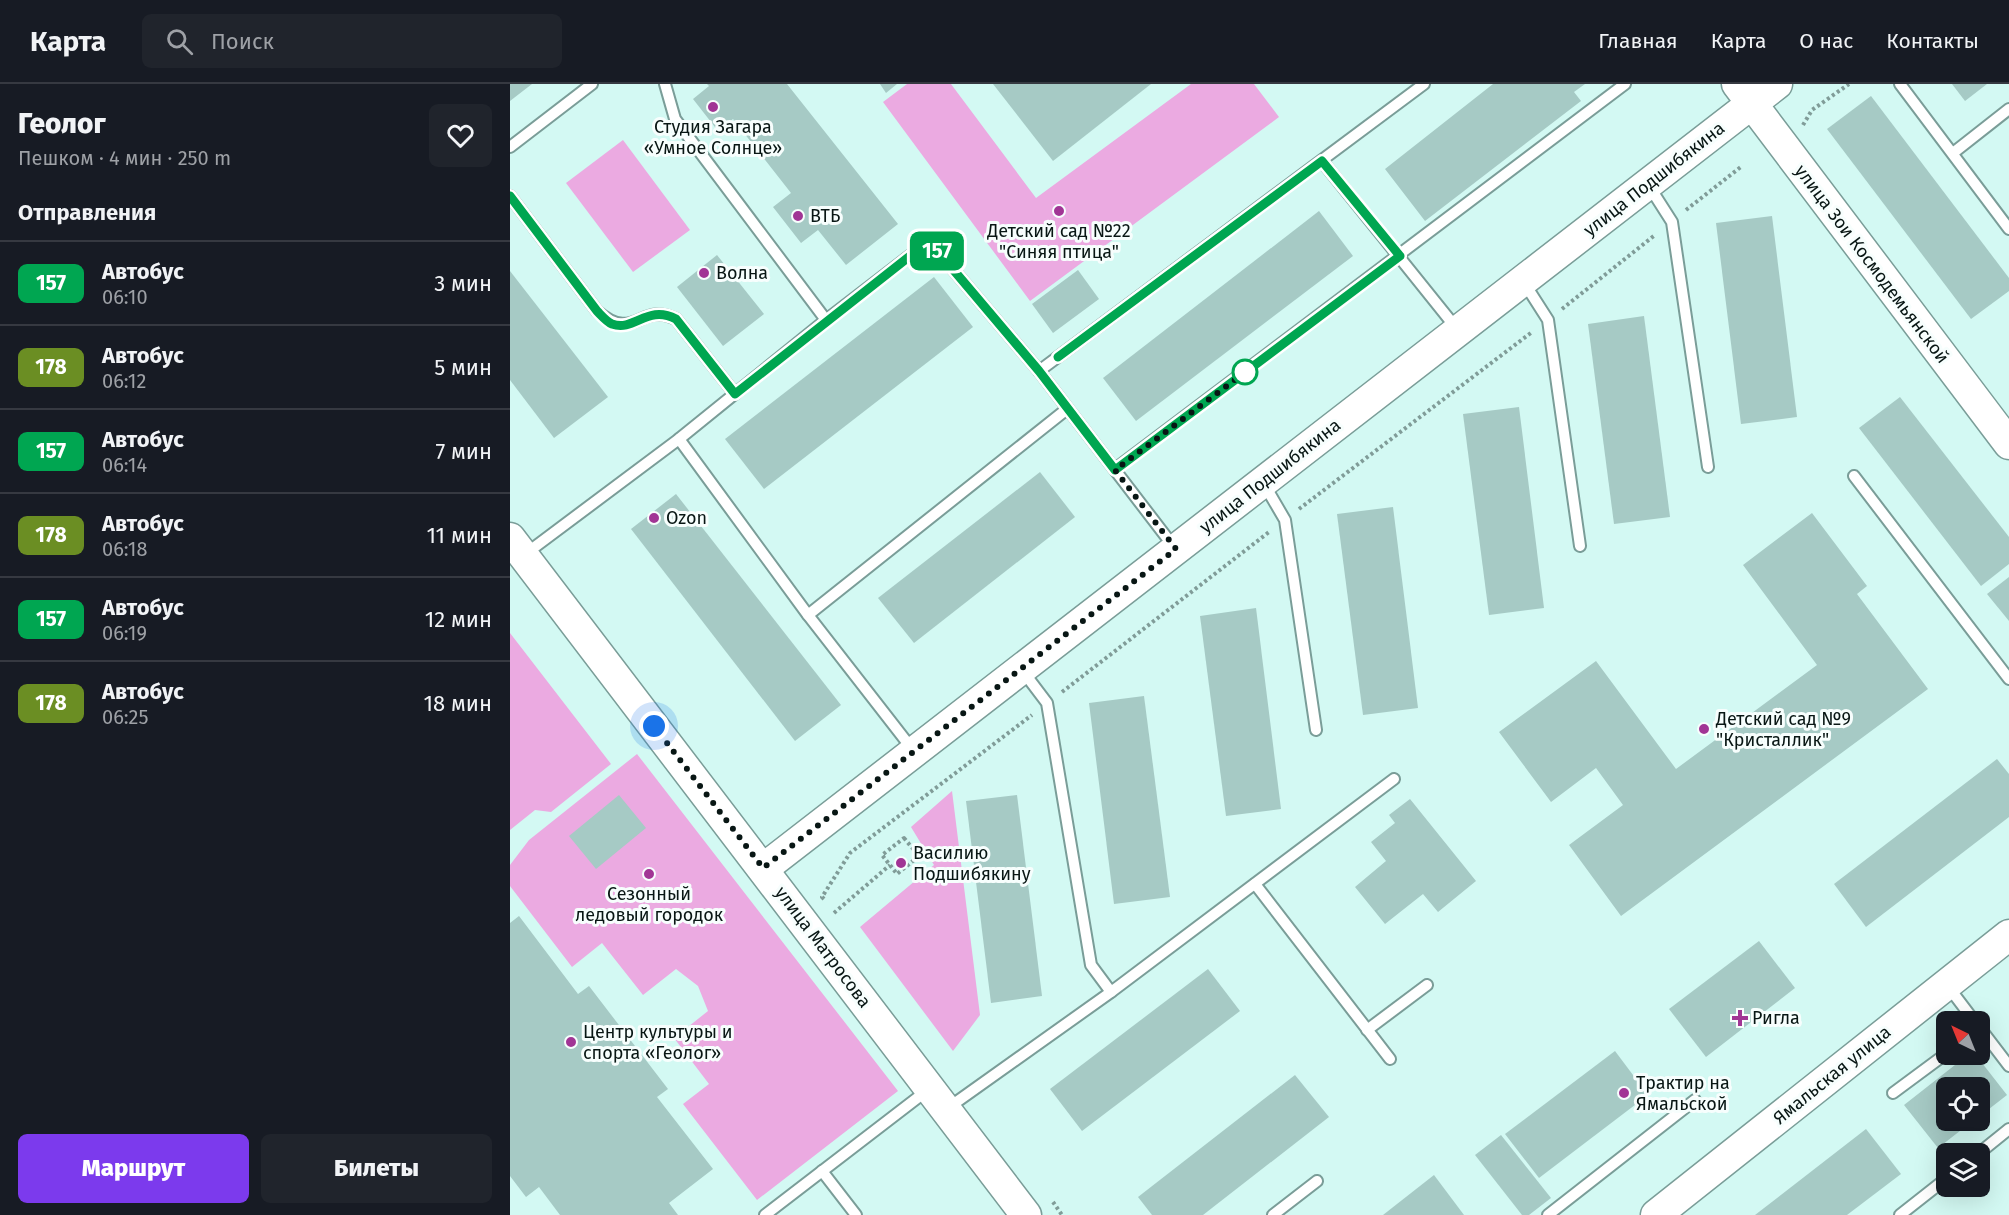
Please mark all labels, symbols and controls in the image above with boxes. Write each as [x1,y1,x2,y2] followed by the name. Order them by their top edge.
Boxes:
[142,14,562,68] search box
[30,25,106,58] text: Карта
[163,25,196,58] icon: search
[211,28,274,55] text: Поиск
[1598,28,1678,54] text: Главная
[1711,28,1766,54] text: Карта
[1799,28,1853,54] text: О нас
[1886,28,1979,54] text: Контакты
[706,100,720,114] marker: Студия Загара «Умное Солнце»
[429,104,492,167] button: heart
[18,107,106,140] text: Геолог
[644,116,782,159] place label: Студия Загара «Умное Солнце»
[1579,117,1729,241] street label: улица Подшибякина
[18,146,231,170] text: Пешком · 4 мин · 250 m
[1790,160,1954,368] street label: улица Зои Космодемьянской
[18,199,156,226] text: Отправления
[1052,204,1066,218] marker: Детский сад №22 "Синяя птица"
[810,205,840,227] place label: ВТБ
[791,209,805,223] marker: ВТБ
[986,220,1131,263] place label: Детский сад №22 "Синяя птица"
[902,232,972,270] line badge: 157
[922,238,952,264] text: 157
[102,258,184,285] text: Автобус
[716,262,768,284] place label: Волна
[697,266,711,280] marker: Волна
[36,270,66,296] text: 157
[434,270,492,297] text: 3 мин
[102,285,148,309] text: 06:10
[102,342,184,369] text: Автобус
[35,354,67,380] text: 178
[434,354,492,381] text: 5 мин
[1232,359,1258,385] unlabelled marker
[102,369,146,393] text: 06:12
[1195,414,1345,538] street label: улица Подшибякина
[102,426,184,453] text: Автобус
[36,438,66,464] text: 157
[435,438,492,465] text: 7 мин
[102,453,147,477] text: 06:14
[666,507,707,529] place label: Ozon
[102,510,184,537] text: Автобус
[647,511,661,525] marker: Ozon
[35,522,67,548] text: 178
[426,522,492,549] text: 11 мин
[102,537,148,561] text: 06:18
[102,594,184,621] text: Автобус
[36,606,66,632] text: 157
[425,606,492,633] text: 12 мин
[102,621,147,645] text: 06:19
[102,678,184,705] text: Автобус
[35,690,67,716] text: 178
[424,690,492,717] text: 18 мин
[102,705,149,729] text: 06:25
[1715,708,1851,751] place label: Детский сад №9 "Кристаллик"
[639,711,669,741] your location
[1697,722,1711,736] marker: Детский сад №9 "Кристаллик"
[913,842,1031,885] place label: Василию Подшибякину
[894,856,908,870] marker: Василию Подшибякину
[642,867,656,881] marker: Сезонный ледовый городок
[770,882,876,1012] street label: улица Матросова
[575,883,724,926] place label: Сезонный ледовый городок
[1752,1007,1800,1029] place label: Ригла
[1733,1011,1747,1025] marker: Ригла
[1936,1011,1990,1065] north arrow
[1936,1011,1990,1197] map controls
[583,1021,733,1064] place label: Центр культуры и спорта «Геолог»
[1769,1021,1895,1129] street label: Ямальская улица
[564,1035,578,1049] marker: Центр культуры и спорта «Геолог»
[1636,1072,1730,1115] place label: Трактир на Ямальской
[1936,1077,1990,1131] button: locate
[1617,1086,1631,1100] marker: Трактир на Ямальской
[18,1134,249,1203] button: Маршрут
[261,1134,492,1203] button: Билеты
[1936,1143,1990,1197] button: layers

